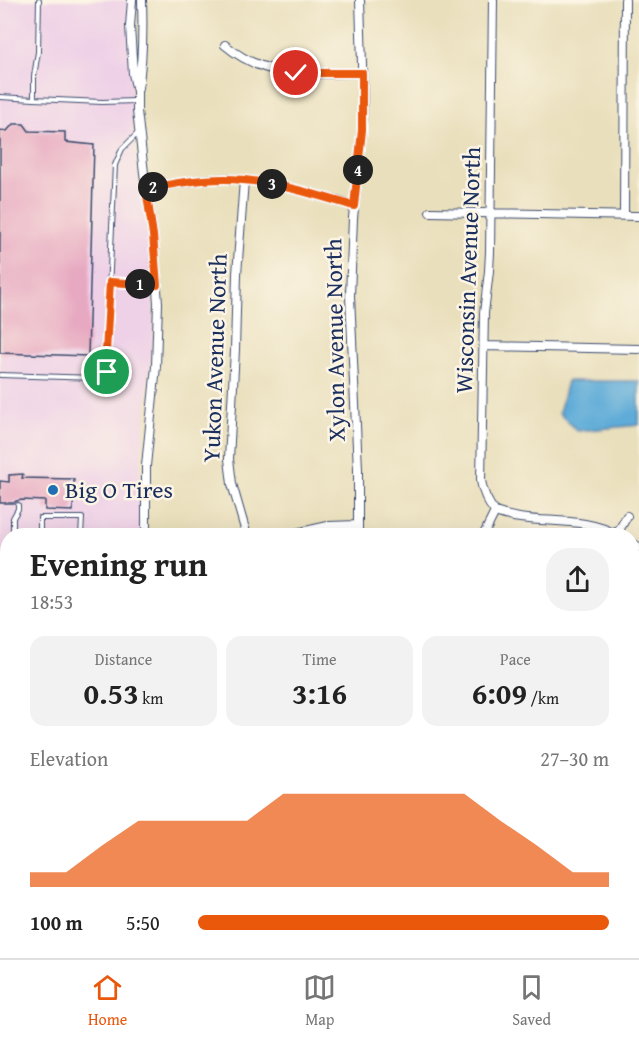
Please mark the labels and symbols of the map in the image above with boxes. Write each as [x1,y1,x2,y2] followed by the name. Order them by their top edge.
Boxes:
[270,47,321,98] pin
[446,145,489,394] street label: Wisconsin Avenue North
[343,155,373,185] pin: 4
[257,169,287,199] pin: 3
[138,172,168,202] pin: 2
[315,238,354,442] street label: Xylon Avenue North
[193,252,236,463] street label: Yukon Avenue North
[125,269,155,299] pin: 1
[81,346,132,397] pin
[65,472,173,507] place label: Big O Tires
[46,483,60,497] marker: Big O Tires

